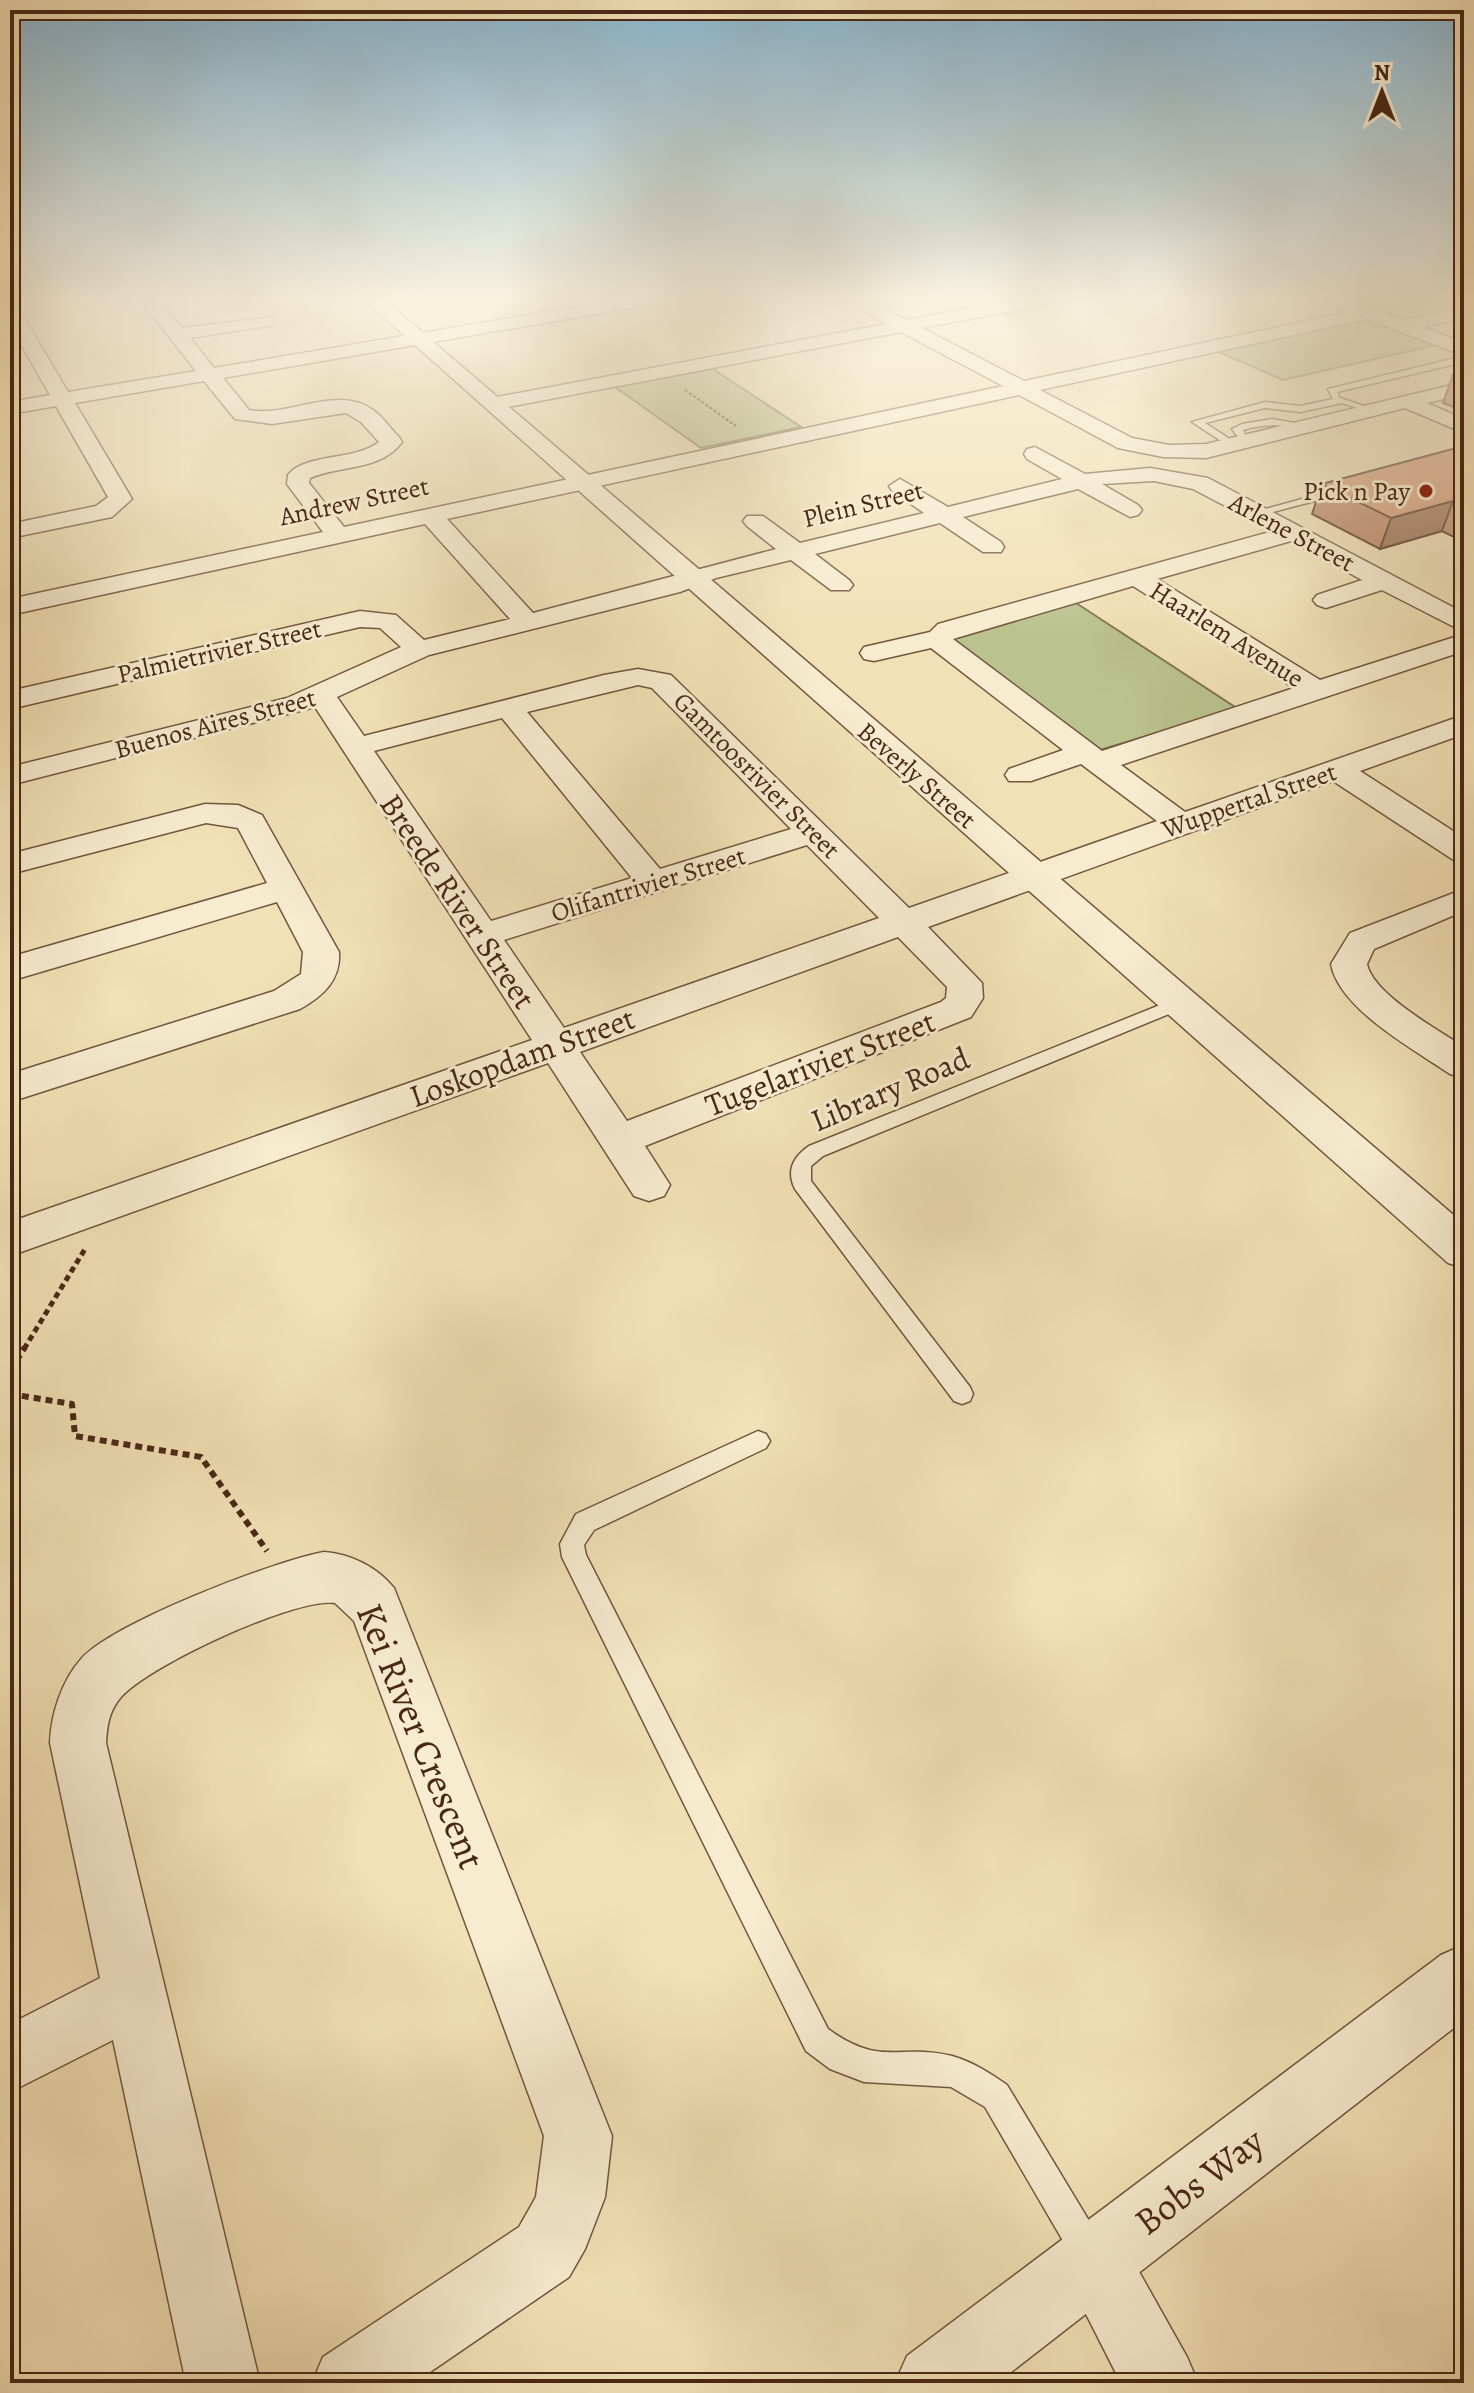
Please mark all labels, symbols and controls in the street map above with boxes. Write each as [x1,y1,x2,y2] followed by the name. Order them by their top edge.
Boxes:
[1342,52,1422,132] north arrow
[1374,58,1390,88] text: N
[275,469,432,535] street label: Andrew Street
[799,473,927,536] street label: Plein Street
[1303,474,1410,509] place label: Pick n Pay
[1417,482,1435,500] marker: Pick n Pay
[1222,484,1361,580] street label: Arlene Street
[1143,573,1310,696] street label: Haarlem Avenue
[114,611,325,692] street label: Palmietrivier Street
[111,680,320,767] street label: Buenos Aires Street
[666,684,848,867] street label: Gamtoosrivier Street
[850,714,984,837] street label: Beverly Street
[1156,754,1341,847] street label: Wuppertal Street
[370,785,546,1017] street label: Breede River Street
[547,838,750,931] street label: Olifantrivier Street
[403,996,641,1118] street label: Loskopdam Street
[699,999,941,1127] street label: Tugelarivier Street
[804,1036,977,1142] street label: Library Road
[344,1595,498,1877] street label: Kei River Crescent
[1124,2115,1275,2247] street label: Bobs Way

